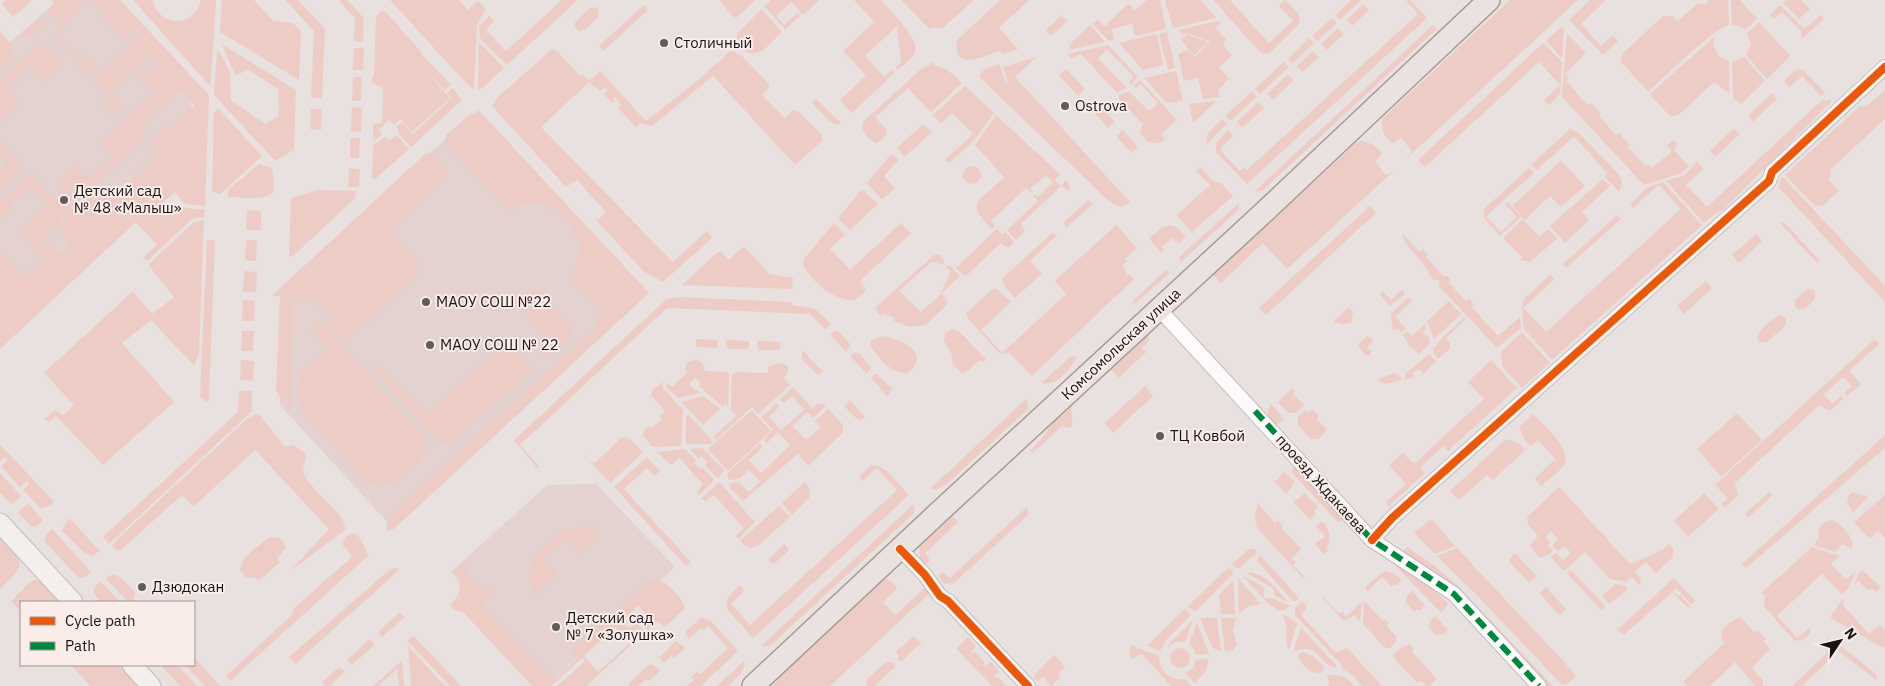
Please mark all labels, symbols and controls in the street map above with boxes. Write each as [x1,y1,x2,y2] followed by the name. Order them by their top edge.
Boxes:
[674,33,752,52] place label: Столичный
[658,37,670,49] marker: Столичный
[1075,96,1127,115] place label: Ostrova
[1059,100,1071,112] marker: Ostrova
[74,181,182,217] place label: Детский сад № 48 «Малыш»
[58,194,70,206] marker: Детский сад № 48 «Малыш»
[1057,283,1184,404] street label: Комсомольская улица
[436,292,551,311] place label: МАОУ СОШ №22
[420,296,432,308] marker: МАОУ СОШ №22
[440,335,559,354] place label: МАОУ СОШ № 22
[424,339,436,351] marker: МАОУ СОШ № 22
[1170,426,1245,445] place label: ТЦ Ковбой
[1154,430,1166,442] marker: ТЦ Ковбой
[1272,430,1371,537] street label: проезд Ждакаева
[152,577,224,596] place label: Дзюдокан
[136,581,148,593] marker: Дзюдокан
[20,601,195,666] legend
[566,608,674,644] place label: Детский сад № 7 «Золушка»
[65,611,136,630] text: Cycle path
[1815,616,1865,666] north arrow
[550,621,562,633] marker: Детский сад № 7 «Золушка»
[1840,624,1861,643] text: N
[65,636,96,655] text: Path

